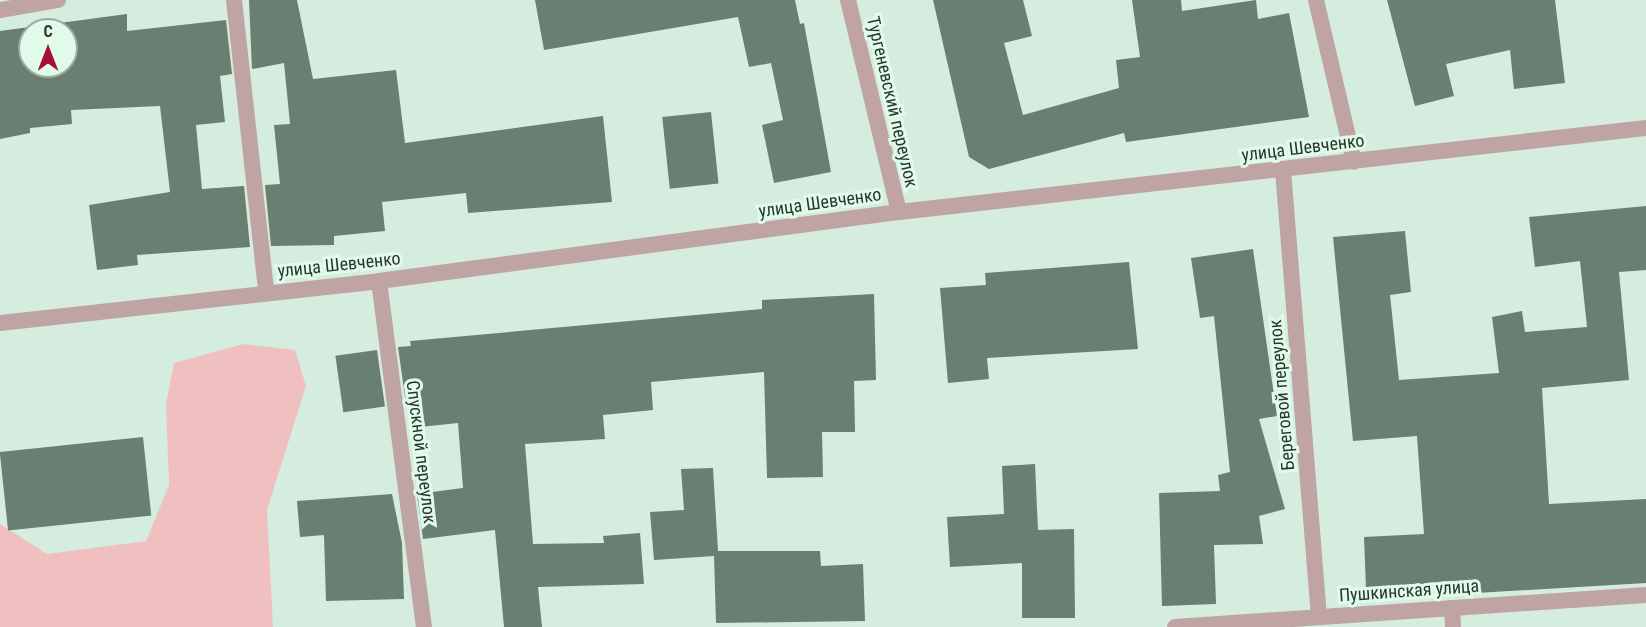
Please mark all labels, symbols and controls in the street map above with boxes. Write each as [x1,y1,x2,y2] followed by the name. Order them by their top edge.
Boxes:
[862,14,922,190] street label: Тургеневский переулок
[18,18,78,78] north arrow
[43,22,53,41] text: С
[1240,130,1366,166] street label: улица Шевченко
[757,184,883,222] street label: улица Шевченко
[276,248,402,282] street label: улица Шевченко
[1265,319,1299,471] street label: Береговой переулок
[402,379,440,525] street label: Спускной переулок
[1338,575,1480,607] street label: Пушкинская улица

